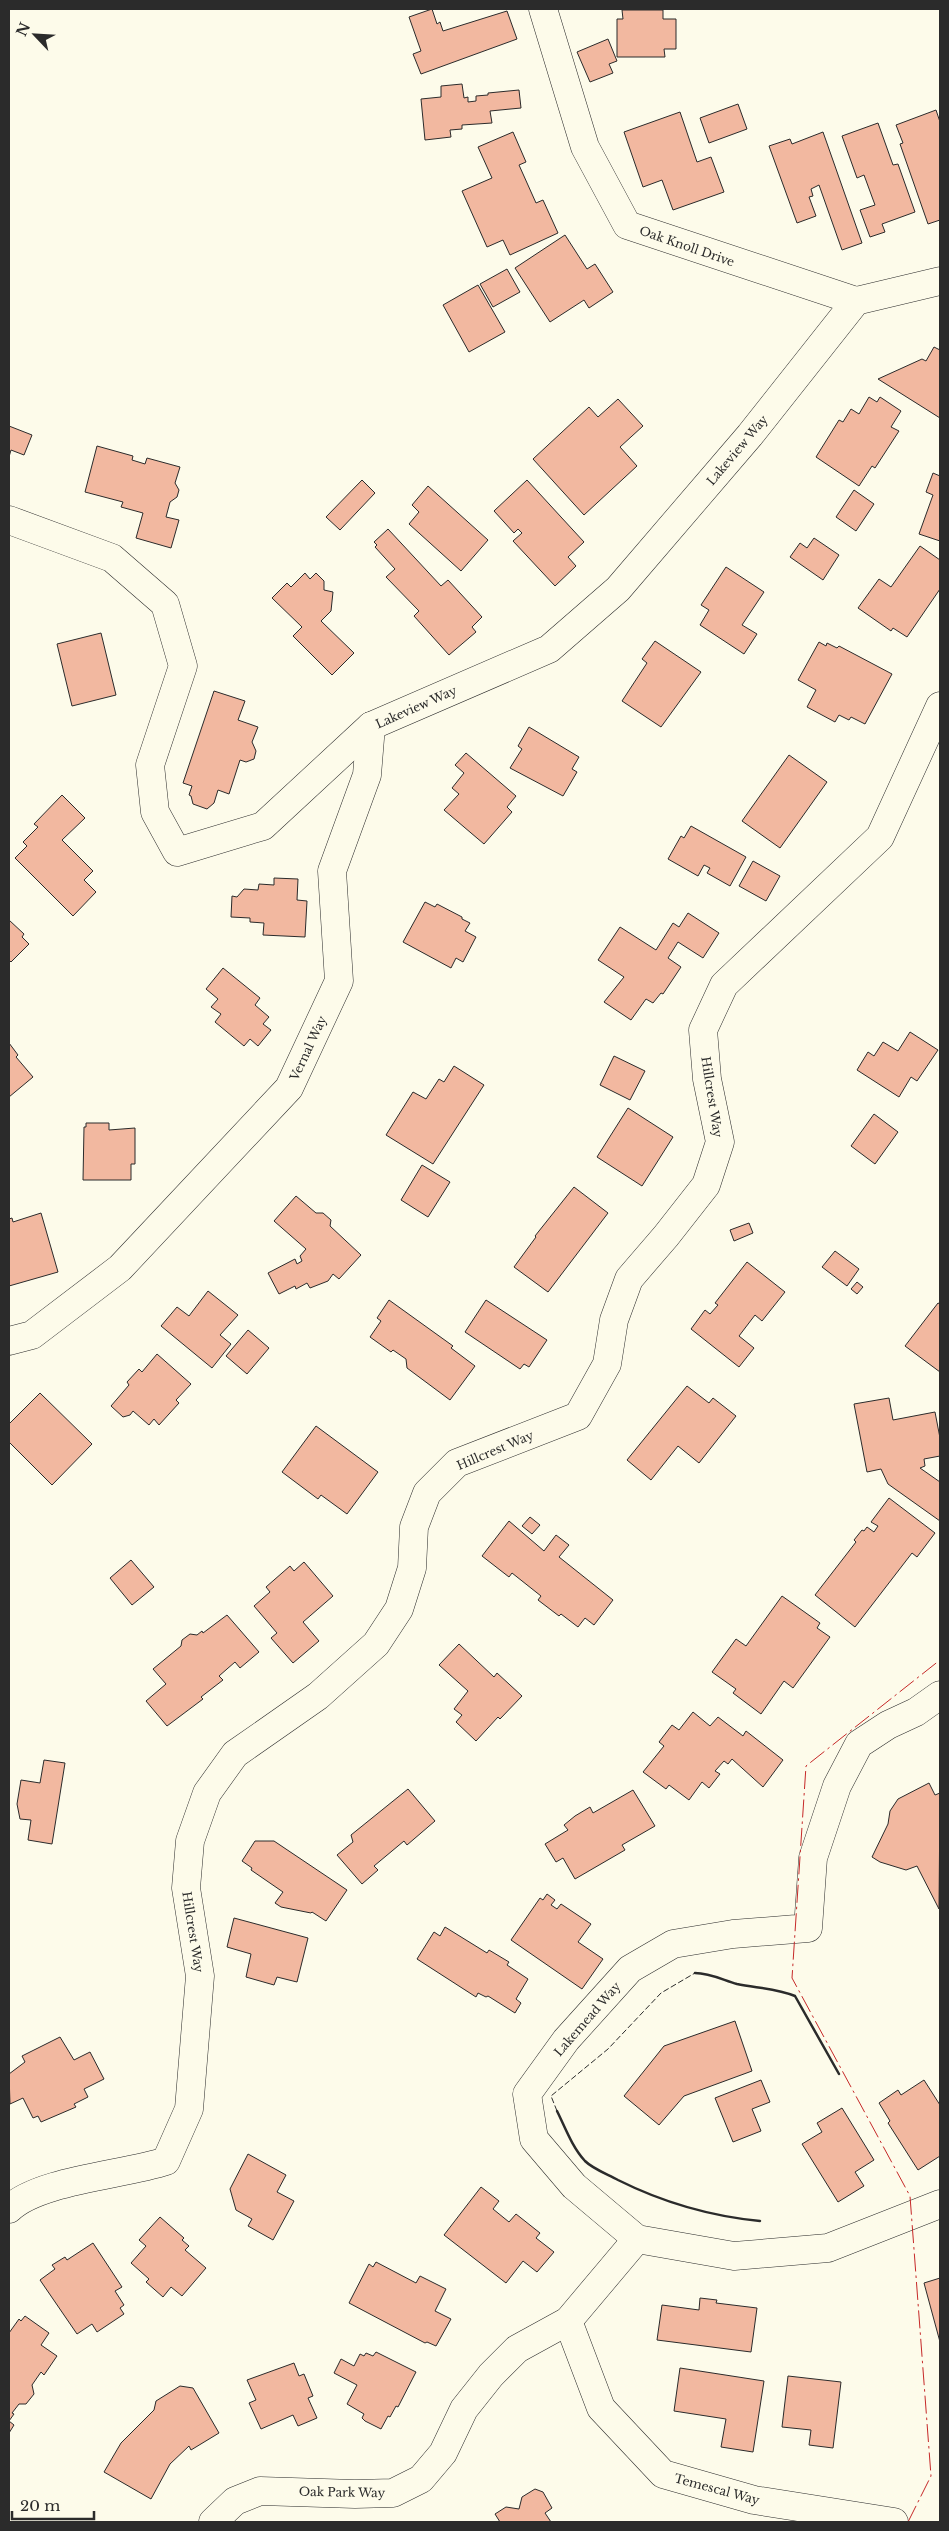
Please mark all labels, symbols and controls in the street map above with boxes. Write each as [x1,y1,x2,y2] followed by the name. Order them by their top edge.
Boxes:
[10,10,60,60] north arrow
[12,20,34,39] text: N
[637,223,737,269] street label: Oak Knoll Drive
[703,412,771,488] street label: Lakeview Way
[373,682,459,732] street label: Lakeview Way
[286,1013,330,1084] street label: Vernal Way
[698,1055,726,1139] street label: Hillcrest Way
[454,1427,536,1473] street label: Hillcrest Way
[179,1890,207,1974] street label: Hillcrest Way
[551,1978,624,2059] street label: Lakemead Way
[673,2470,762,2508] street label: Temescal Way
[299,2484,386,2500] street label: Oak Park Way
[12,2488,95,2520] scale bar
[20,2496,60,2515] text: 20 m

